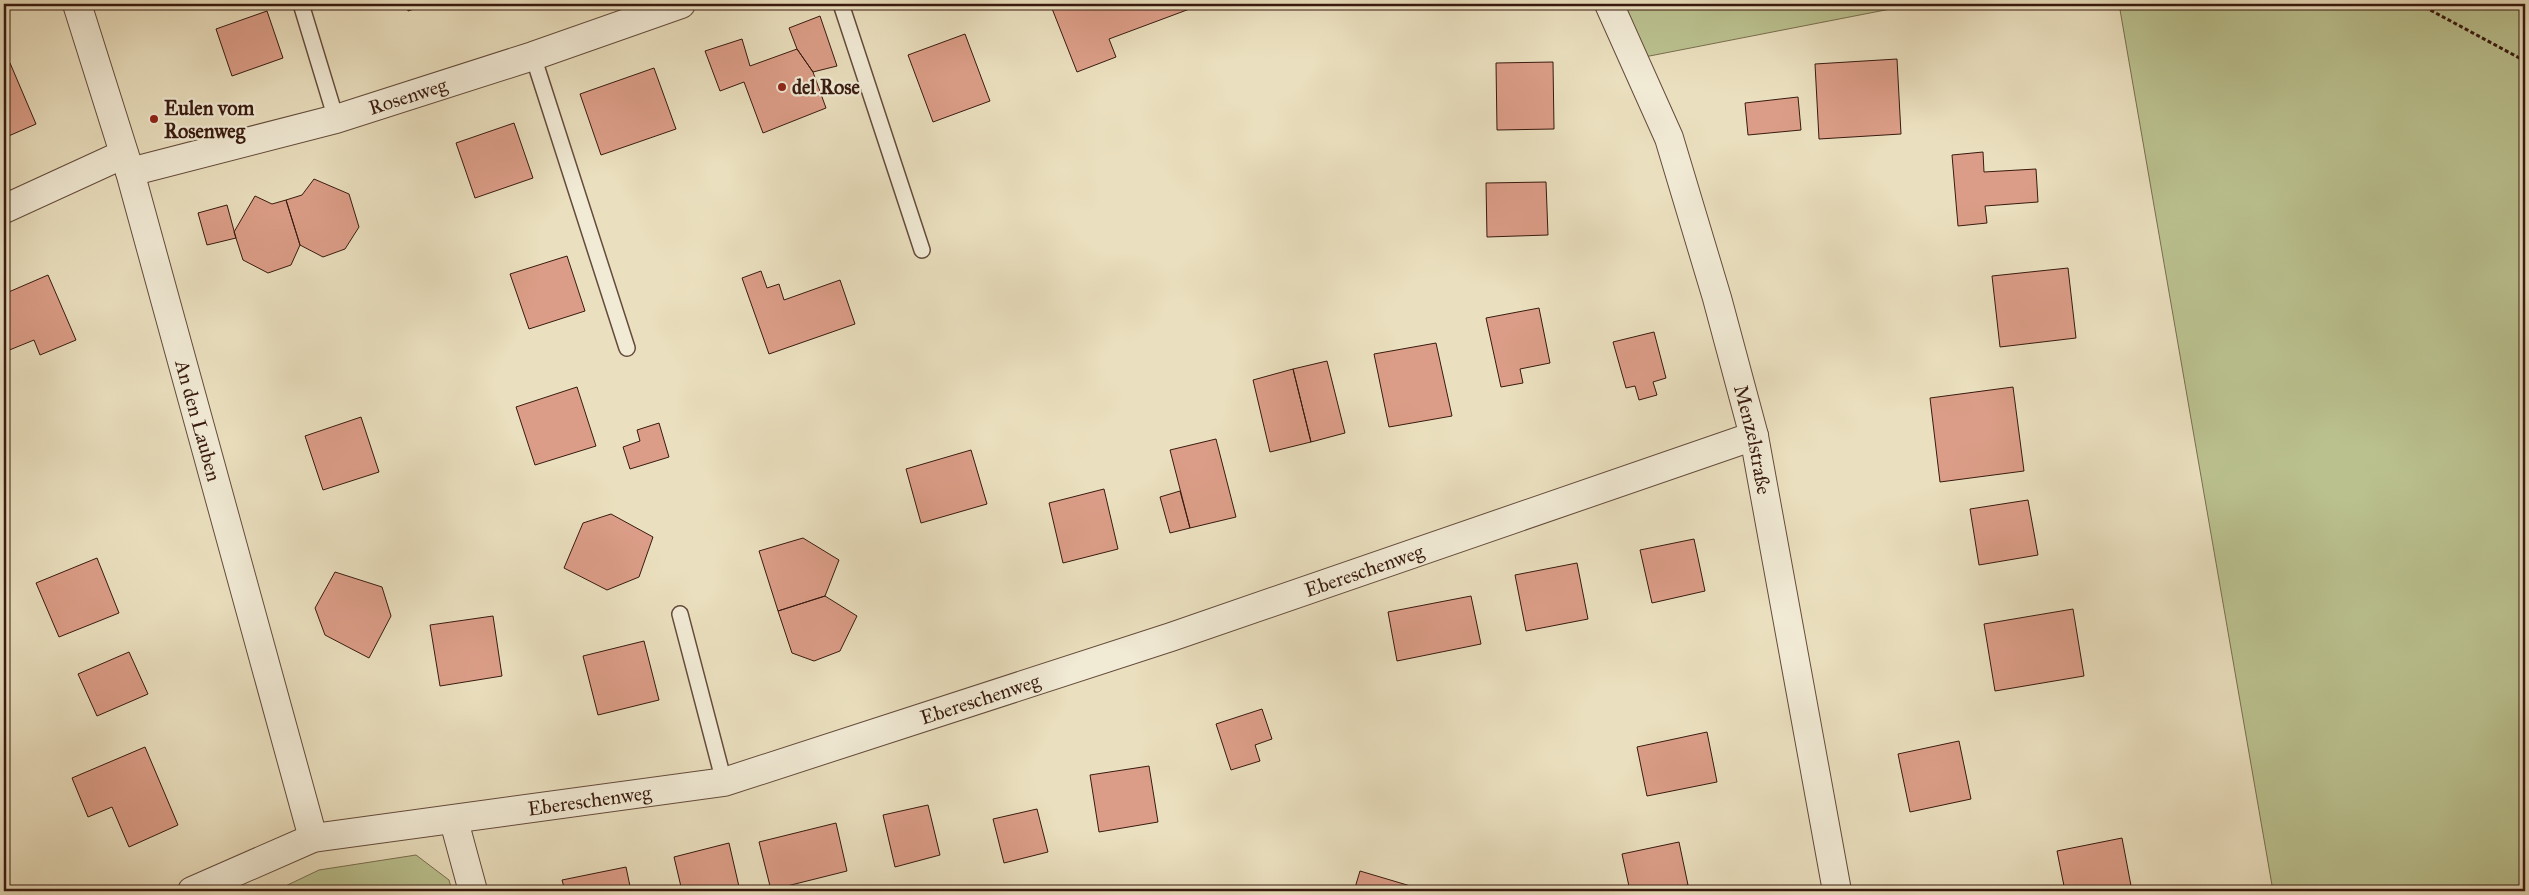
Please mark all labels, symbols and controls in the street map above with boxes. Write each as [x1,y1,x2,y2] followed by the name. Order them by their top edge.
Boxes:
[365,72,451,120] street label: Rosenweg
[792,75,861,99] place label: del Rose
[776,81,788,93] marker: del Rose
[164,96,254,144] place label: Eulen vom Rosenweg
[148,113,160,125] marker: Eulen vom Rosenweg
[170,356,226,484] street label: An den Lauben
[1729,382,1776,496] street label: Menzelstraße
[1301,539,1428,602] street label: Ebereschenweg
[917,668,1044,730] street label: Ebereschenweg
[526,780,653,821] street label: Ebereschenweg

